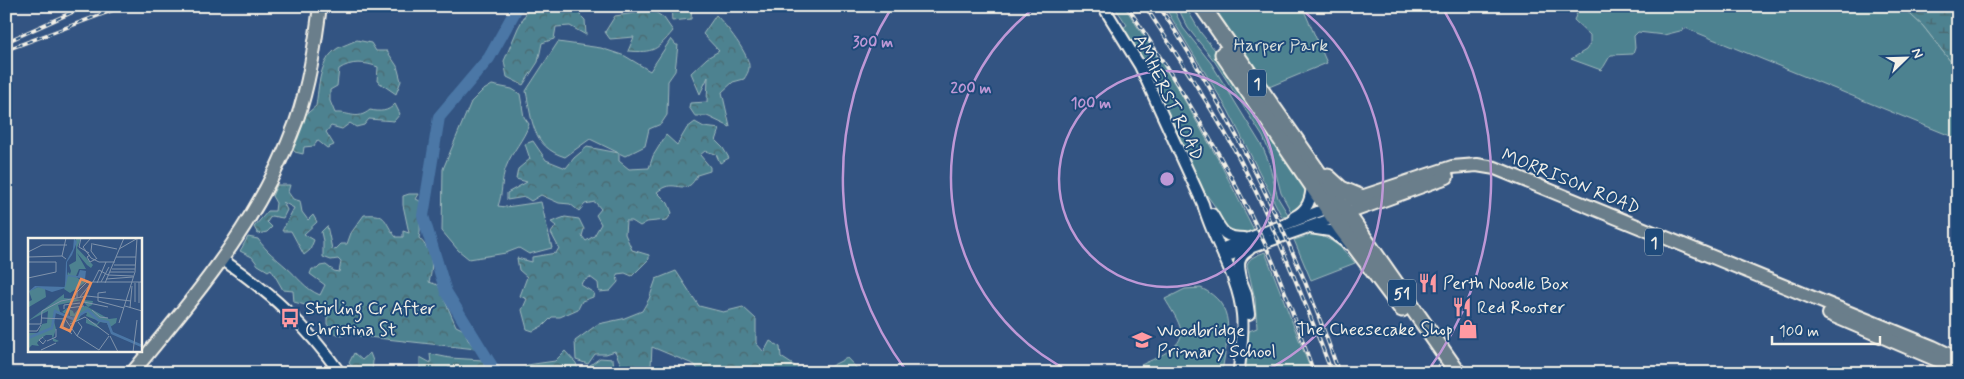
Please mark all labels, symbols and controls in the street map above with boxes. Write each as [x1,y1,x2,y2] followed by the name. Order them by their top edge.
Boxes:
[1127,31,1209,164] street label: AMHERST ROAD
[1882,32,1932,82] north arrow
[853,33,893,53] text: 300 m
[1234,34,1328,58] park label: Harper Park
[1907,46,1927,61] text: N
[1248,70,1266,96] road number: 1
[951,79,992,99] text: 200 m
[1071,94,1111,114] text: 100 m
[1498,143,1643,221] street label: MORRISON ROAD
[1158,170,1176,188] centre of rings
[1645,228,1663,256] road number: 1
[28,238,141,352] inset map
[1417,272,1439,294] restaurant icon: Perth Noodle Box
[1443,272,1569,296] place label: Perth Noodle Box
[1388,280,1416,306] road number: 51
[1451,296,1473,318] restaurant icon: Red Rooster
[1477,296,1566,320] place label: Red Rooster
[305,297,436,342] place label: Stirling Cr After Christina St
[279,307,301,329] bus stop icon: Stirling Cr After Christina St
[1772,314,1879,346] scale bar
[1297,318,1453,342] place label: The Cheesecake Shop
[1457,318,1479,340] shop icon: The Cheesecake Shop
[1157,319,1276,364] place label: Woodbridge Primary School
[1779,322,1819,342] text: 100 m
[1131,329,1153,351] school or university icon: Woodbridge Primary School

